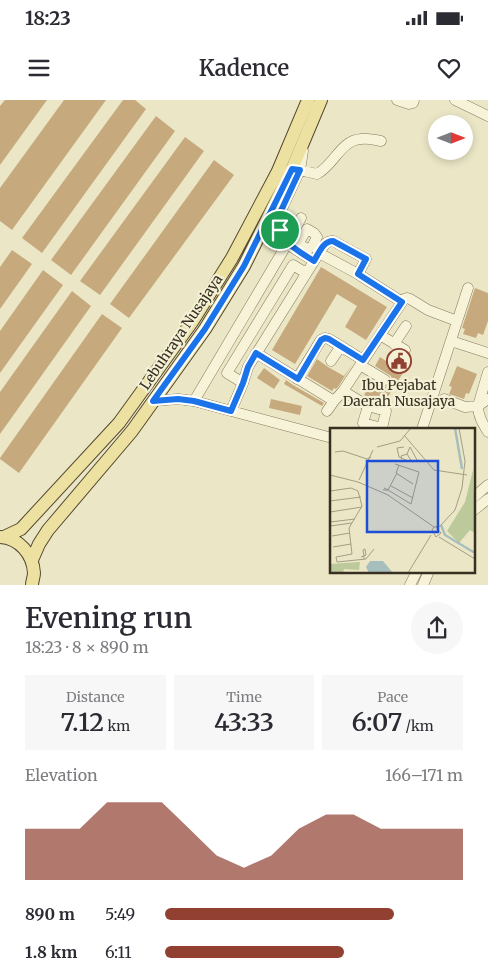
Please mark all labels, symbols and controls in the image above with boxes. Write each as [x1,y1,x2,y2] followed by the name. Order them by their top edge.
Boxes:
[25,6,71,30] text: 18:23
[25,54,53,82] icon: menu
[199,54,289,82] text: Kadence
[435,54,463,82] icon: heart
[428,115,472,160] north arrow
[428,115,473,160] map controls
[259,209,301,251] pin
[266,216,294,244] icon: arrive
[136,270,227,393] street label: Lebuhraya Nusajaya
[386,348,412,374] public building icon: Ibu Pejabat Daerah Nusajaya
[343,376,456,410] place label: Ibu Pejabat Daerah Nusajaya
[330,428,476,572] inset map
[25,600,192,636] text: Evening run
[411,602,463,654] button: share
[25,637,149,657] text: 18:23 · 8 × 890 m
[66,688,125,706] text: Distance
[226,688,262,706] text: Time
[377,688,408,706] text: Pace
[60,706,104,738] text: 7.12
[214,706,274,738] text: 43:33
[352,706,402,738] text: 6:07
[104,717,130,735] text: km
[402,717,434,735] text: /km
[25,765,98,785] text: Elevation
[385,765,463,785] text: 166–171 m
[25,904,75,924] text: 890 m
[105,904,135,924] text: 5:49
[25,942,77,962] text: 1.8 km
[105,942,131,962] text: 6:11

